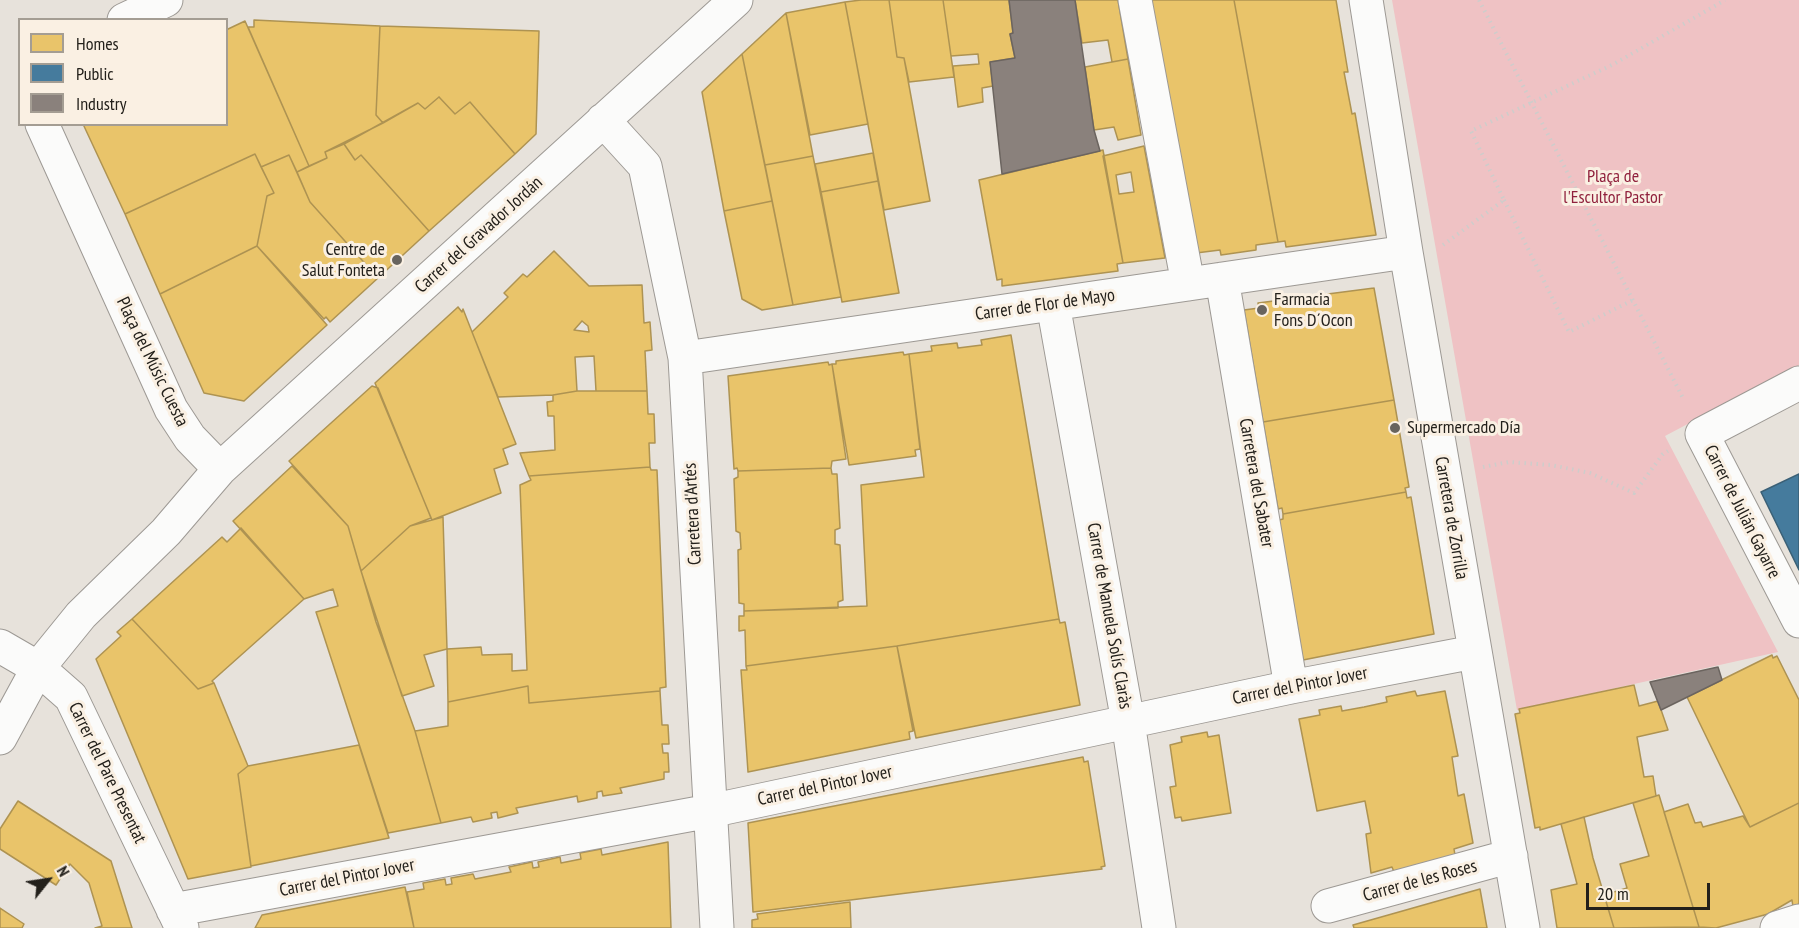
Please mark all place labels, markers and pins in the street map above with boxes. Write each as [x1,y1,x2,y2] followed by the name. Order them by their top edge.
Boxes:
[302,239,385,282] place label: Centre de Salut Fonteta
[390,253,404,267] marker: Centre de Salut Fonteta
[1274,289,1353,332] place label: Farmacia Fons D´Ocon
[1255,303,1269,317] marker: Farmacia Fons D´Ocon
[1407,417,1520,439] place label: Supermercado Día
[1388,421,1402,435] marker: Supermercado Día

